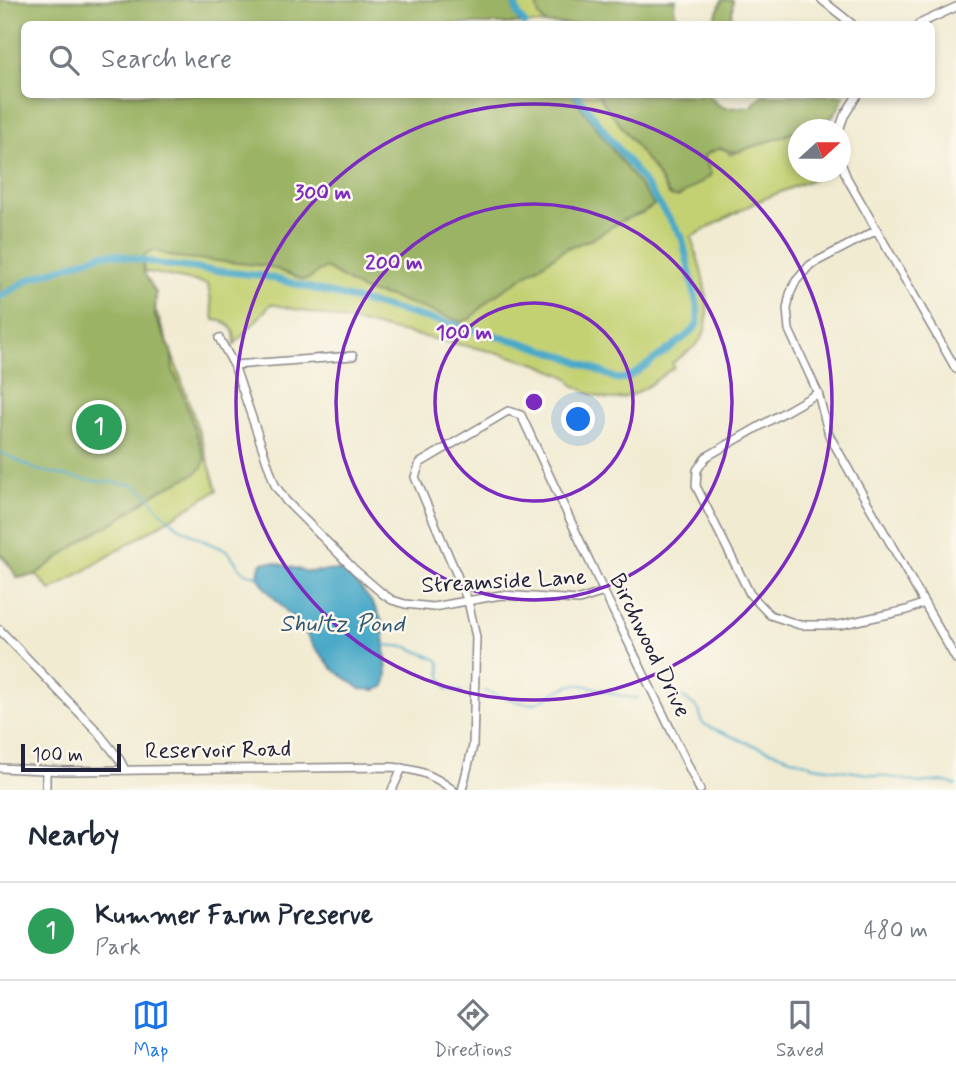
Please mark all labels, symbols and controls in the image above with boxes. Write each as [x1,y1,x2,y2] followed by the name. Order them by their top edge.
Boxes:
[21,21,935,98] search box
[45,41,83,79] icon: search
[101,43,232,77] text: Search here
[788,119,851,182] north arrow
[295,179,352,207] text: 300 m
[365,249,423,277] text: 200 m
[436,319,492,347] text: 100 m
[522,390,546,414] centre of rings
[76,401,122,453] pin: 1
[561,402,595,436] your location
[421,563,588,601] street label: Streamside Lane
[601,569,697,723] street label: Birchwood Drive
[279,609,406,640] water label: Shultz Pond
[145,735,291,767] street label: Reservoir Road
[21,741,121,773] scale bar
[32,743,83,768] text: 100 m
[28,816,119,855] text: Nearby
[95,899,373,933] text: Kummer Farm Preserve
[46,916,56,946] text: 1
[864,916,928,946] text: 480 m
[95,933,141,963] text: Park
[132,996,170,1063] tab: Map
[434,996,512,1063] tab: Directions
[776,996,824,1063] tab: Saved

